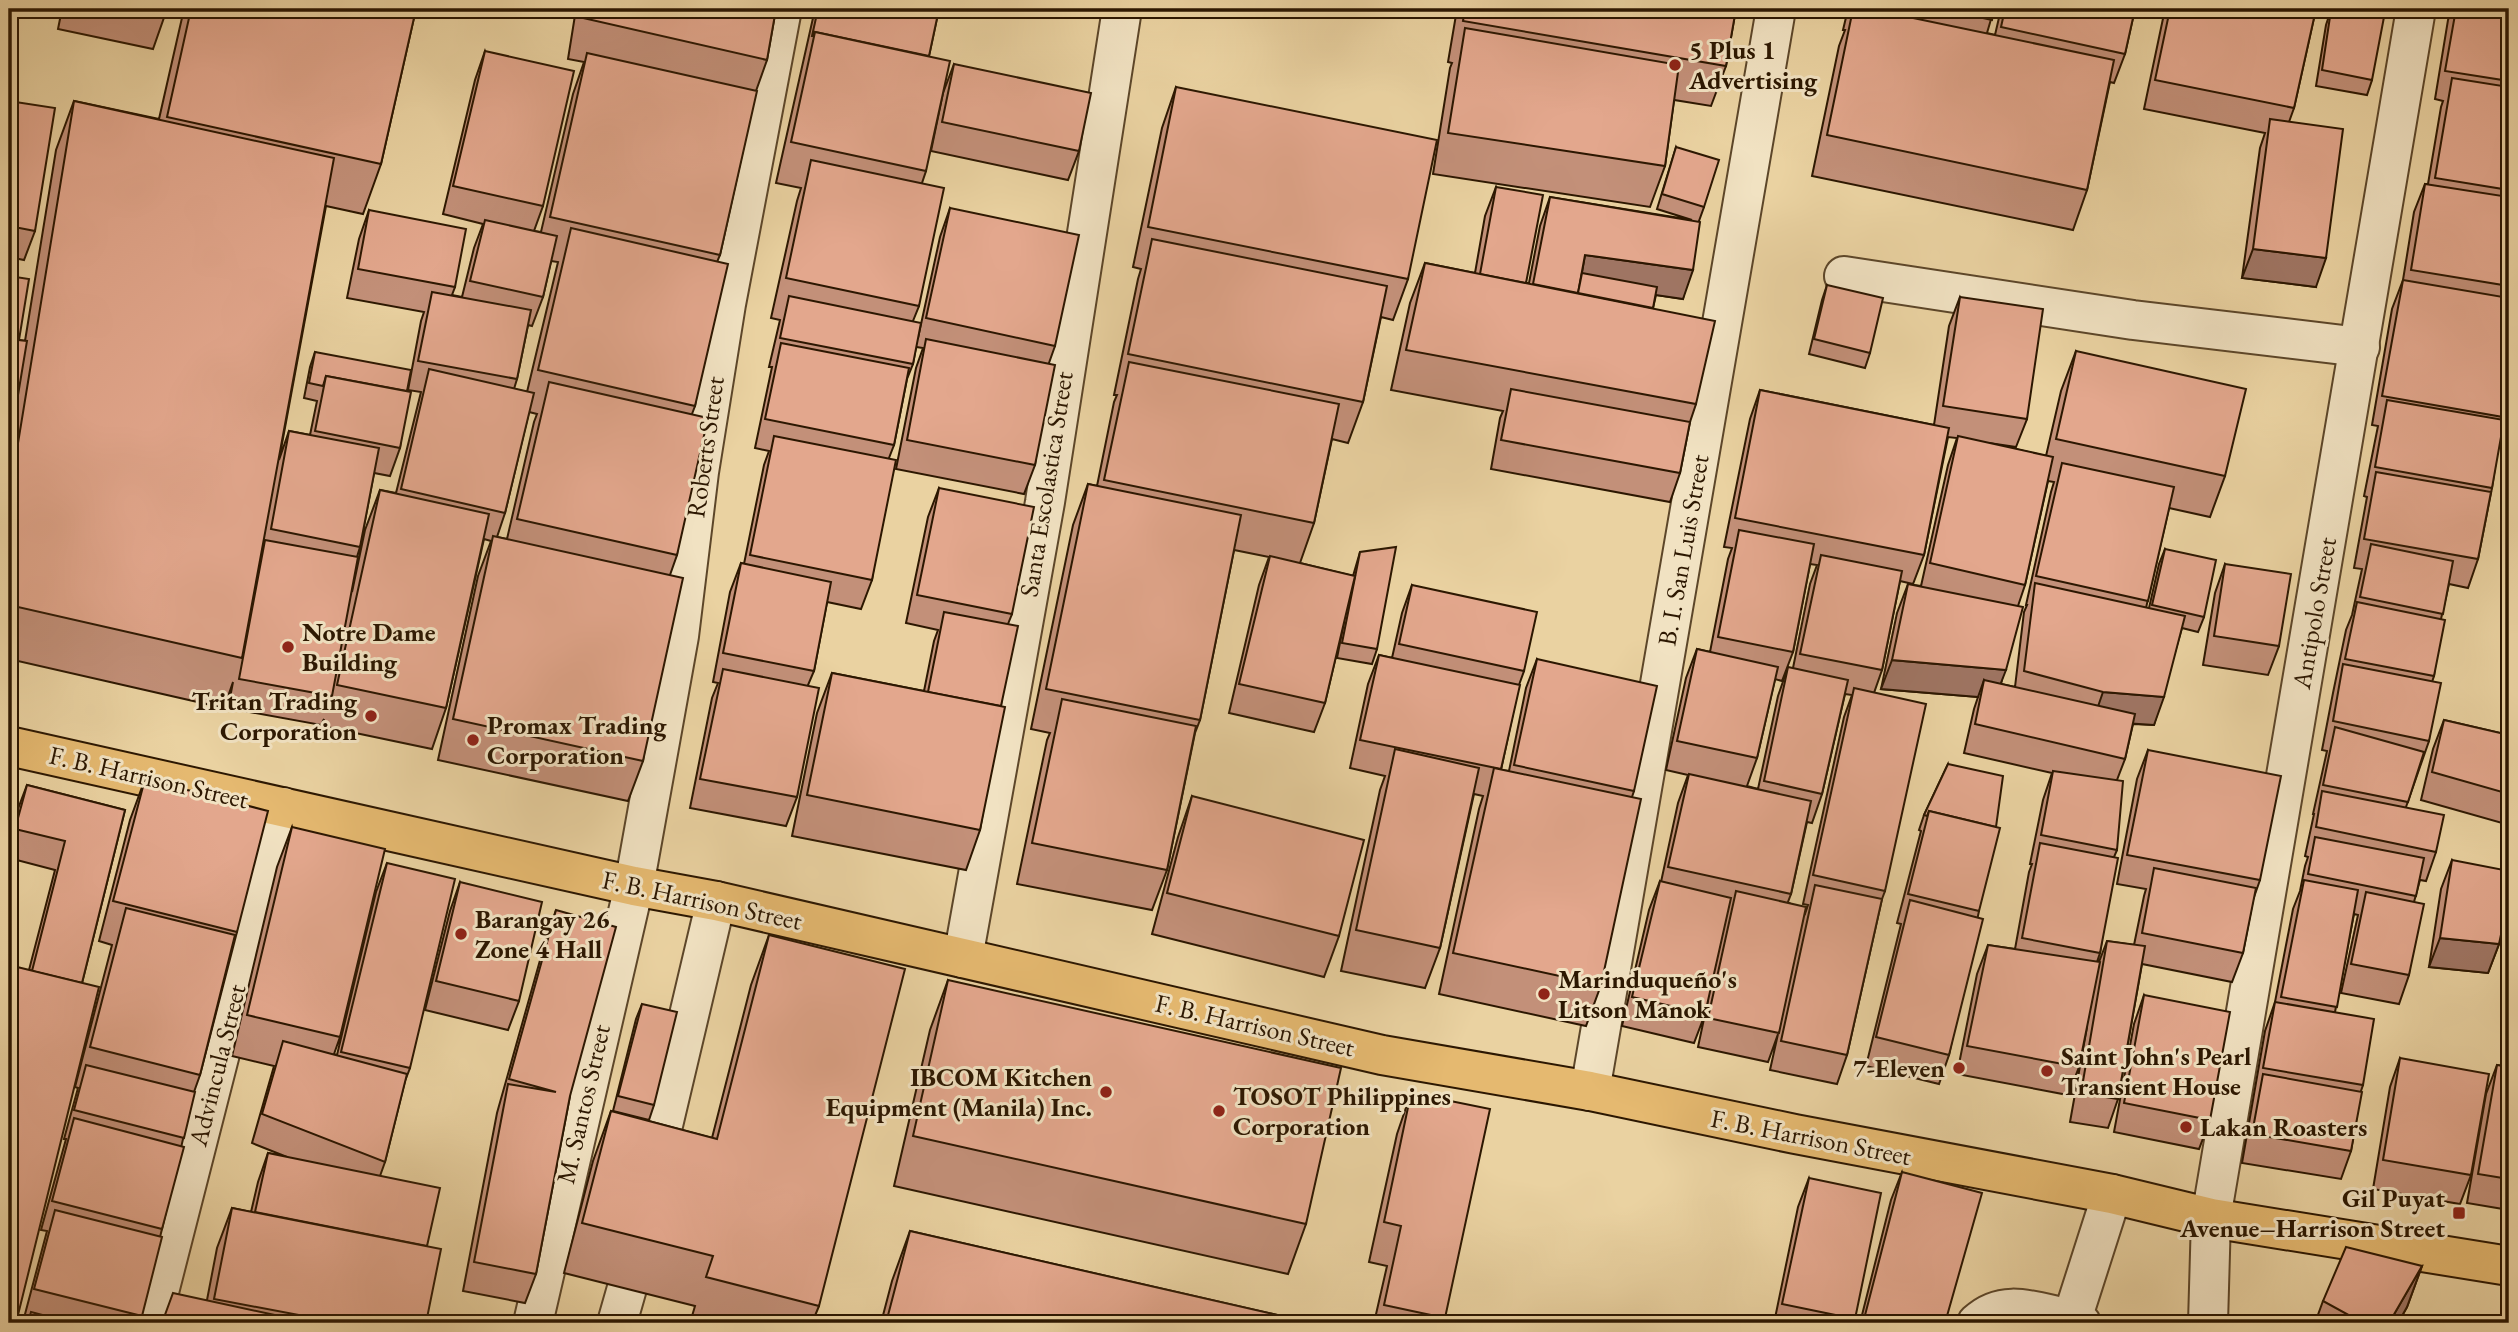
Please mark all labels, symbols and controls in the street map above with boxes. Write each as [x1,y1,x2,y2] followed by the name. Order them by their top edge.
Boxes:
[1688,33,1818,97] place label: 5 Plus 1 Advertising
[1667,57,1683,73] marker: 5 Plus 1 Advertising
[1011,369,1081,599] street label: Santa Escolastica Street
[678,374,732,520] street label: Roberts Street
[1649,452,1717,648] street label: B. I. San Luis Street
[2284,534,2344,693] street label: Antipolo Street
[302,615,436,679] place label: Notre Dame Building
[280,639,296,655] marker: Notre Dame Building
[192,684,358,748] place label: Tritan Trading Corporation
[363,708,379,724] marker: Tritan Trading Corporation
[487,708,667,772] place label: Promax Trading Corporation
[465,732,481,748] marker: Promax Trading Corporation
[46,738,252,816] street label: F. B. Harrison Street
[599,862,805,938] street label: F. B. Harrison Street
[475,902,610,966] place label: Barangay 26 Zone 4 Hall
[453,926,469,942] marker: Barangay 26 Zone 4 Hall
[1558,962,1737,1026] place label: Marinduqueño's Litson Manok
[180,980,254,1151] street label: Advincula Street
[1152,986,1358,1064] street label: F. B. Harrison Street
[1536,986,1552,1002] marker: Marinduqueño's Litson Manok
[548,1021,618,1187] street label: M. Santos Street
[2061,1039,2251,1103] place label: Saint John's Pearl Transient House
[1853,1051,1945,1085] place label: 7-Eleven
[826,1060,1092,1124] place label: IBCOM Kitchen Equipment (Manila) Inc.
[1951,1060,1967,1076] marker: 7-Eleven
[2039,1063,2055,1079] marker: Saint John's Pearl Transient House
[1233,1079,1451,1143] place label: TOSOT Philippines Corporation
[1098,1084,1114,1100] marker: IBCOM Kitchen Equipment (Manila) Inc.
[1708,1101,1914,1173] street label: F. B. Harrison Street
[1211,1103,1227,1119] marker: TOSOT Philippines Corporation
[2200,1110,2367,1144] place label: Lakan Roasters
[2178,1119,2194,1135] marker: Lakan Roasters
[2179,1181,2445,1245] place label: Gil Puyat Avenue–Harrison Street
[2451,1205,2467,1221] marker: Gil Puyat Avenue–Harrison Street

